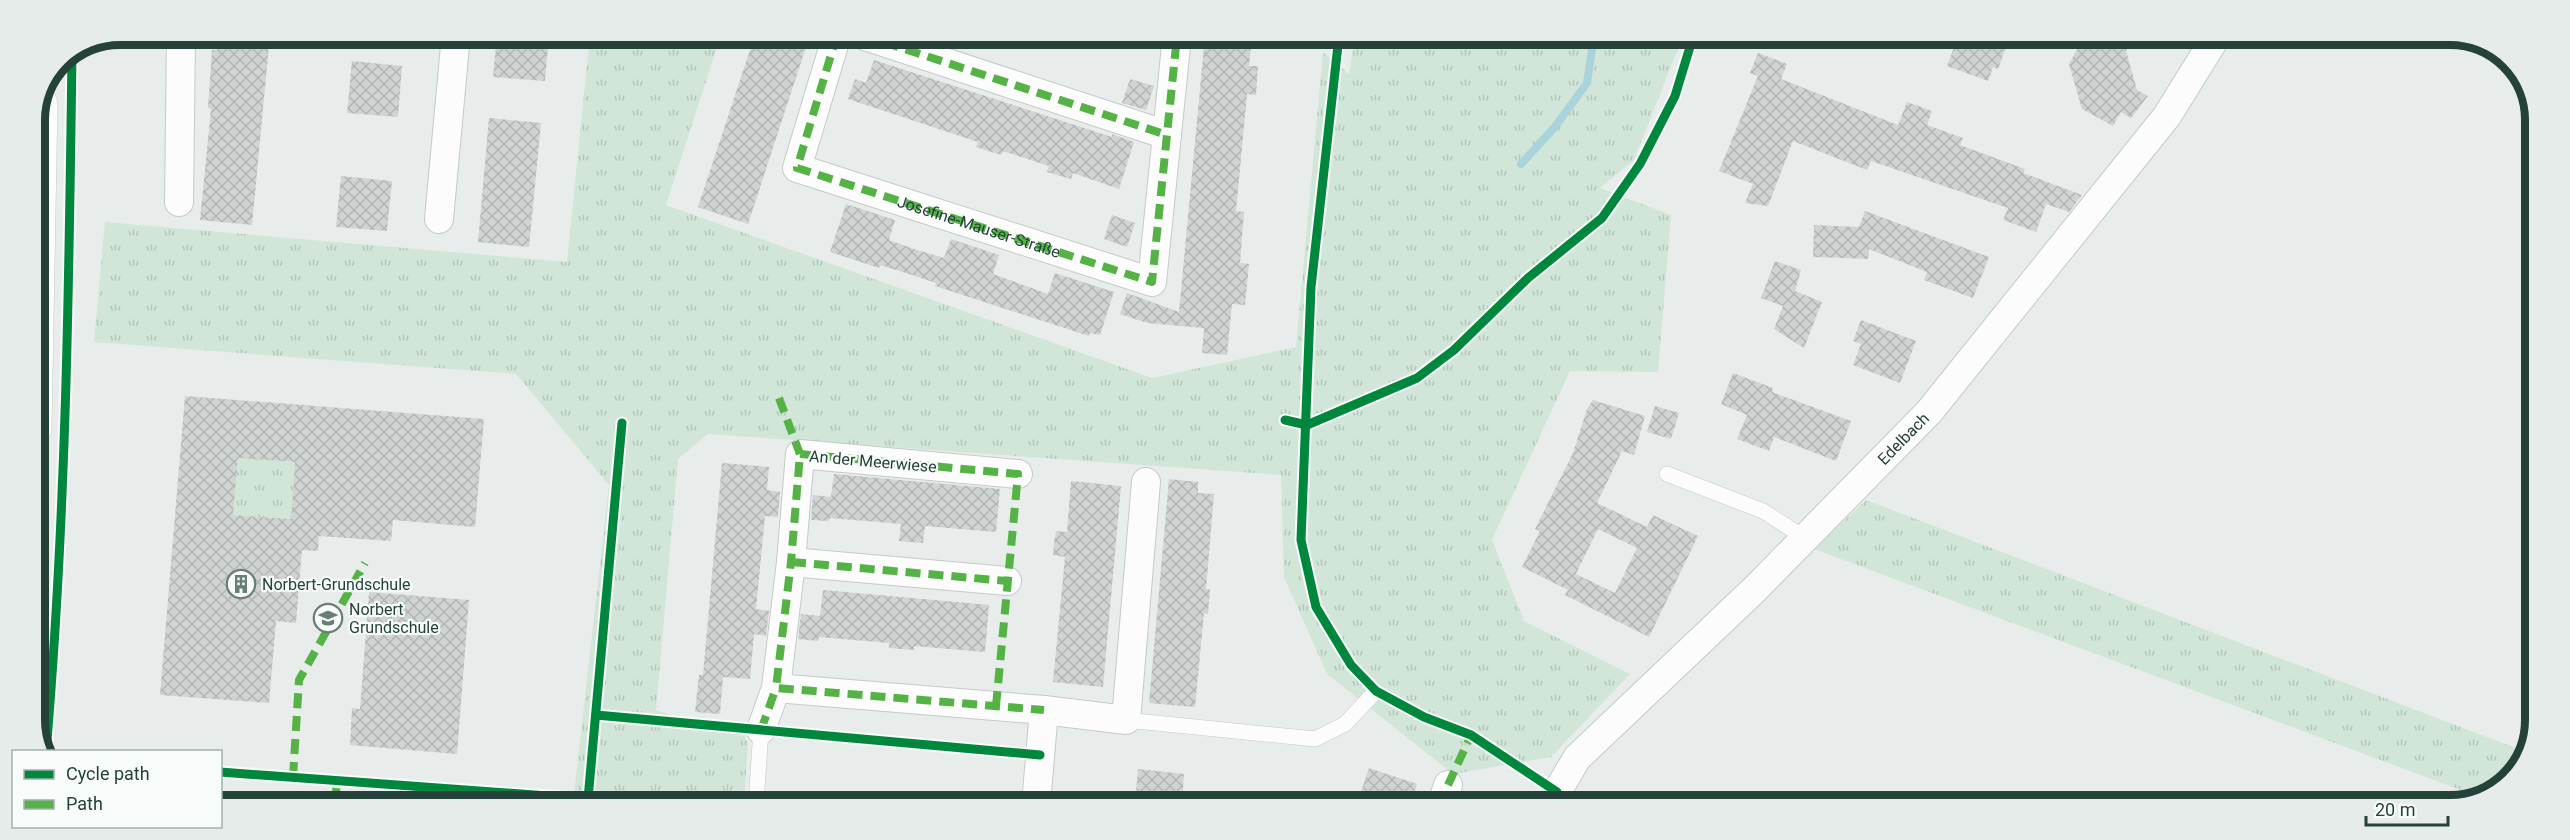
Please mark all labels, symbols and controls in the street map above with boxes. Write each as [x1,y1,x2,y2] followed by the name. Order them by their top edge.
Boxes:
[895,192,1063,262] street label: Josefine-Mauser-Straße
[1874,409,1933,469] street label: Edelbach
[808,446,937,477] street label: An der Meerwiese
[225,568,257,600] building icon: Norbert-Grundschule
[262,575,411,594] place label: Norbert-Grundschule
[349,600,439,637] place label: Norbert Grundschule
[312,602,344,634] school or university icon: Norbert Grundschule
[12,750,222,828] legend
[66,763,150,784] text: Cycle path
[2366,789,2448,827] scale bar
[66,793,103,814] text: Path
[2375,799,2415,820] text: 20 m

